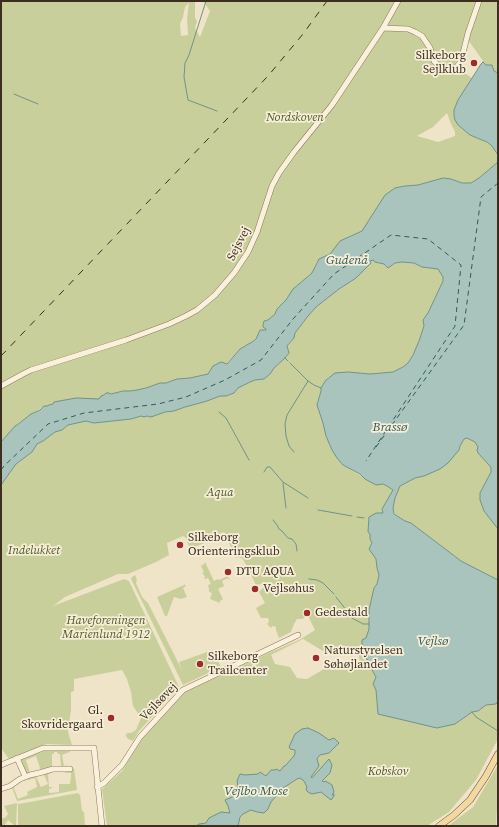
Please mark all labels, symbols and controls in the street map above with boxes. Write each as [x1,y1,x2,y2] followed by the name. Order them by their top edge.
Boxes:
[416,49,466,77] place label: Silkeborg Sejlklub
[469,58,479,68] marker: Silkeborg Sejlklub
[266,111,324,125] park label: Nordskoven
[224,225,254,263] street label: Sejsvej
[326,253,368,269] water label: Gudenå
[373,420,407,436] water label: Brassø
[206,486,234,500] park label: Aqua
[188,531,280,559] place label: Silkeborg Orienteringsklub
[175,540,185,550] marker: Silkeborg Orienteringsklub
[8,544,60,558] park label: Indelukket
[236,565,294,579] place label: DTU AQUA
[223,567,233,577] marker: DTU AQUA
[263,582,314,596] place label: Vejlsøhus
[250,584,260,594] marker: Vejlsøhus
[315,606,368,620] place label: Gedestald
[302,608,312,618] marker: Gedestald
[62,614,150,642] park label: Haveforeningen Marienlund 1912
[418,634,448,650] water label: Vejlsø
[324,644,403,672] place label: Naturstyrelsen Søhøjlandet
[208,650,267,678] place label: Silkeborg Trailcenter
[311,653,321,663] marker: Naturstyrelsen Søhøjlandet
[195,659,205,669] marker: Silkeborg Trailcenter
[137,680,181,724] street label: Vejlsøvej
[22,704,103,732] place label: Gl. Skovridergaard
[106,713,116,723] marker: Gl. Skovridergaard
[368,765,408,779] park label: Kobskov
[224,784,288,800] water label: Vejlbo Mose

